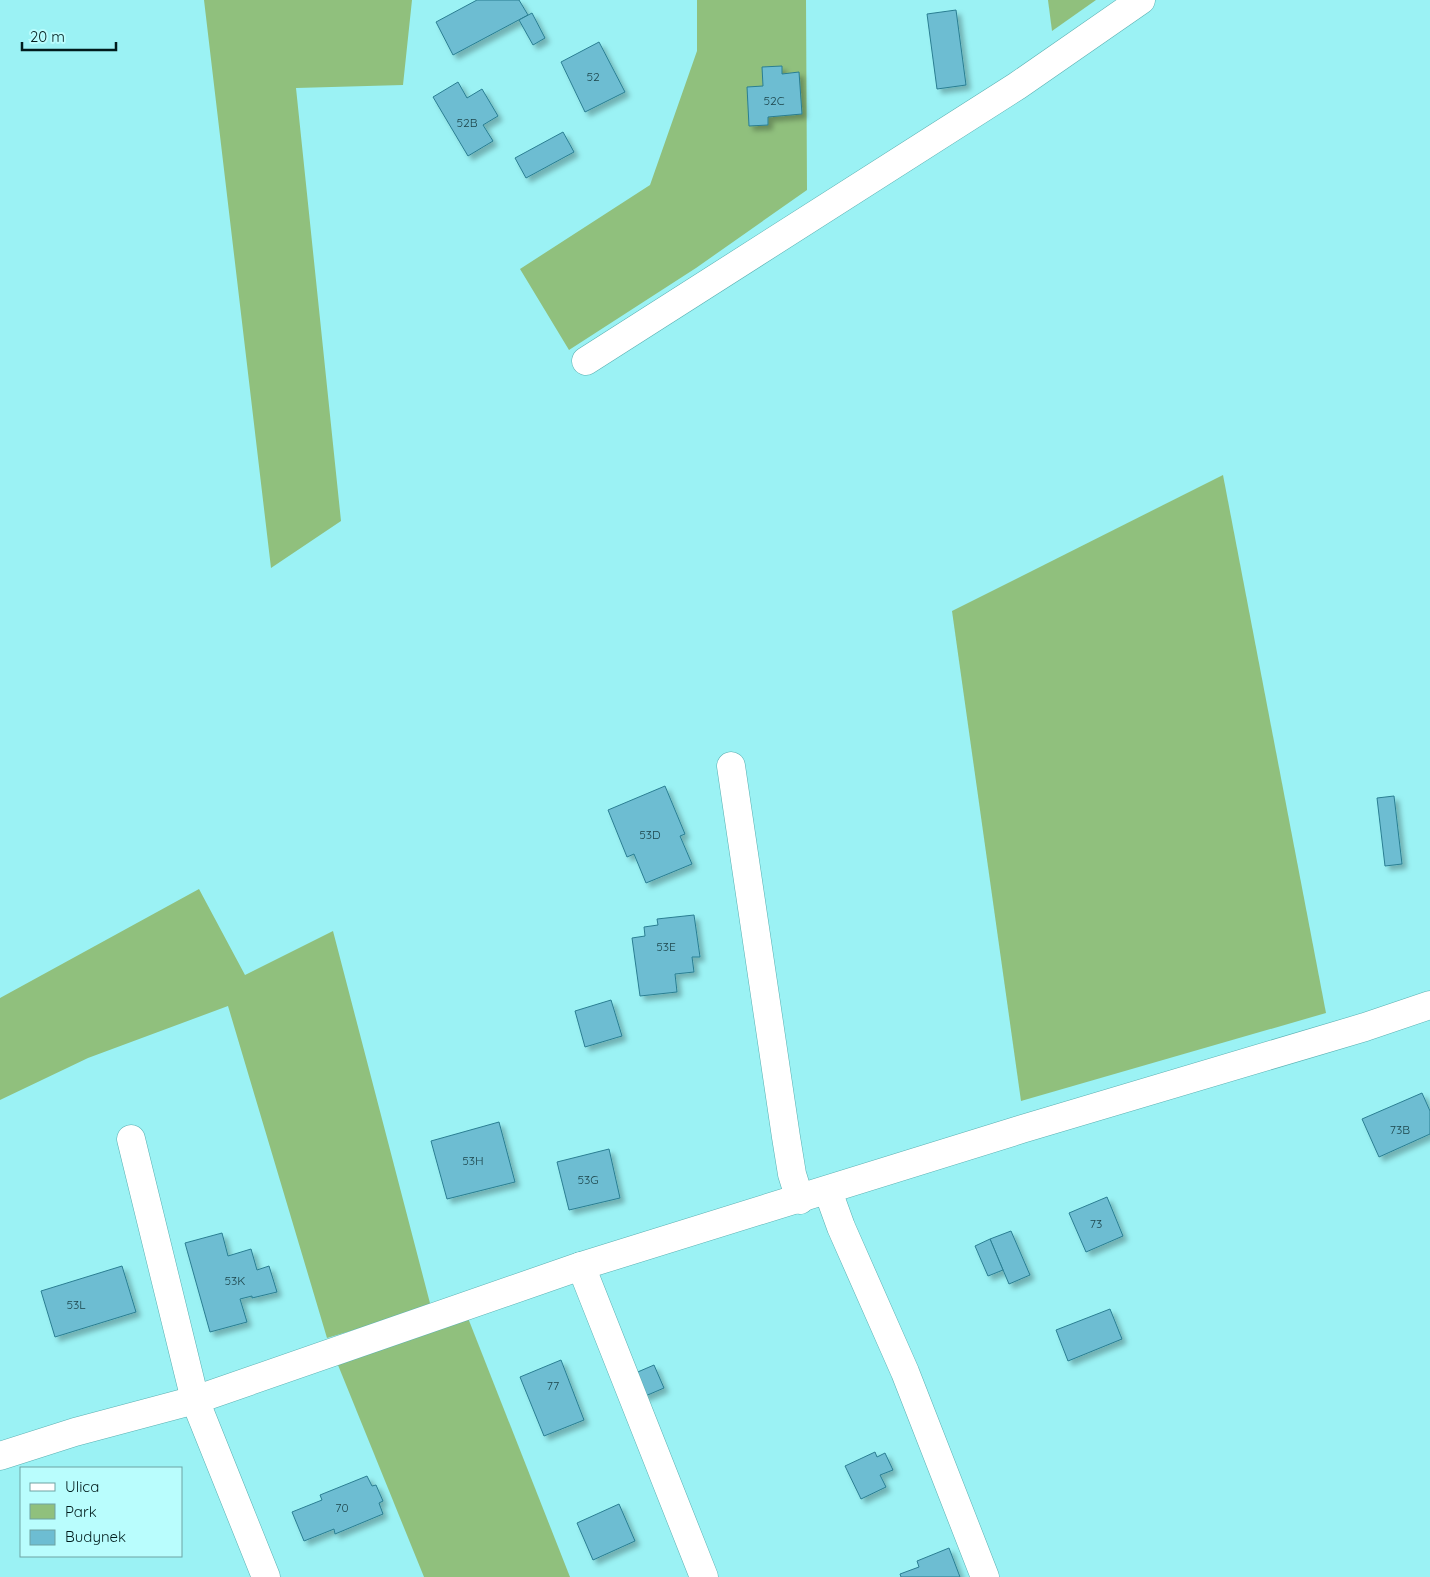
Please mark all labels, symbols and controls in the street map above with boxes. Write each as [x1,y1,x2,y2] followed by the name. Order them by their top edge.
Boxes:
[22,20,116,52] scale bar
[30,27,65,46] text: 20 m
[586,69,600,84] house number: 52
[763,93,785,108] house number: 52C
[456,115,478,130] house number: 52B
[639,827,661,842] house number: 53D
[656,939,676,954] house number: 53E
[1390,1122,1410,1137] house number: 73B
[462,1153,484,1168] house number: 53H
[577,1172,599,1187] house number: 53G
[1090,1216,1102,1231] house number: 73
[225,1273,245,1288] house number: 53K
[66,1297,86,1312] house number: 53L
[547,1378,559,1393] house number: 77
[20,1467,182,1557] legend
[65,1477,99,1496] text: Ulica
[335,1500,349,1515] house number: 70
[65,1502,97,1521] text: Park
[65,1527,126,1546] text: Budynek

